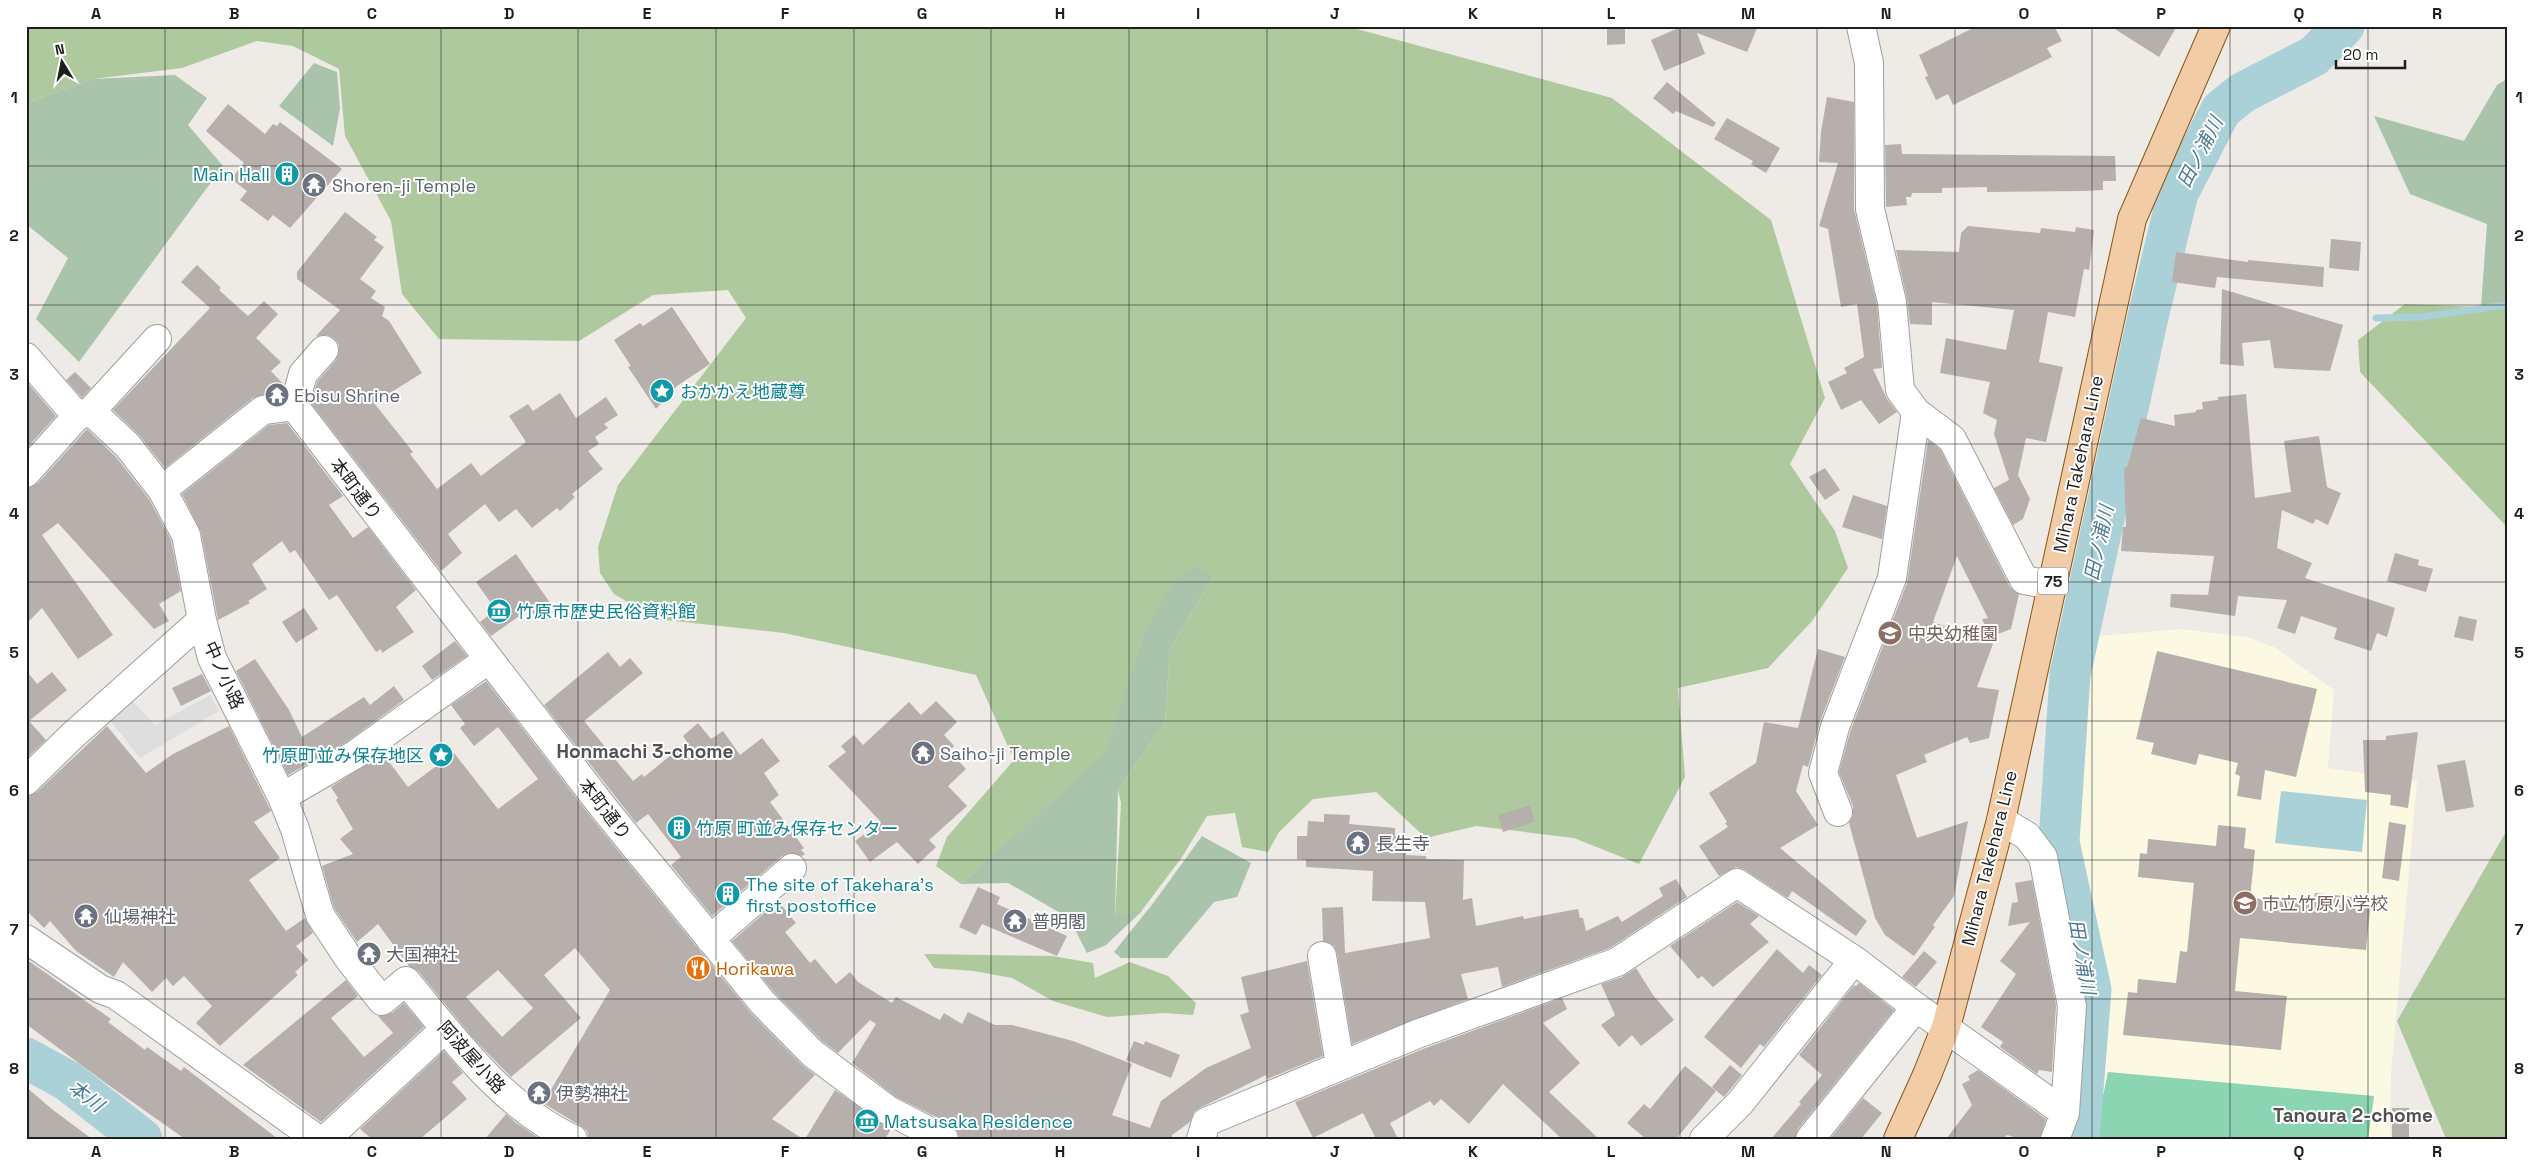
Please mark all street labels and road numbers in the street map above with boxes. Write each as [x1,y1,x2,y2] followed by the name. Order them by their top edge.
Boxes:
[2048,373,2108,555] street label: Mihara Takehara Line
[325,453,387,525] street label: 本町通り
[2038,568,2068,594] road number: 75
[199,637,249,713] street label: 中ノ小路
[1956,768,2022,948] street label: Mihara Takehara Line
[574,774,636,844] street label: 本町通り
[433,1016,511,1098] street label: 阿波屋小路

